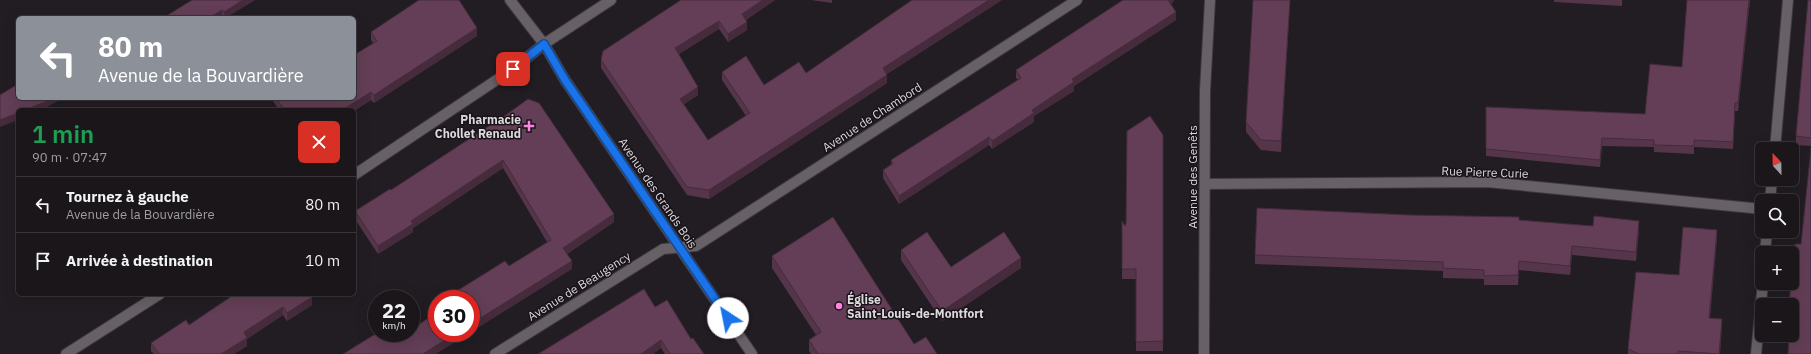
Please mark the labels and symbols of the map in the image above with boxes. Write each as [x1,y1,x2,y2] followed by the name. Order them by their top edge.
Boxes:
[496,52,530,86] pin
[820,79,924,155] street label: Avenue de Chambord
[435,112,521,141] place label: Pharmacie Chollet Renaud
[524,121,534,131] marker: Pharmacie Chollet Renaud
[1185,125,1200,229] street label: Avenue des Genêts
[615,135,701,251] street label: Avenue des Grands Bois
[1755,142,1799,186] north arrow
[1441,163,1529,181] street label: Rue Pierre Curie
[525,248,633,324] street label: Avenue de Beaugency
[428,290,480,342] speed limit sign: 30
[847,291,984,321] place label: Église Saint-Louis-de-Montfort
[707,297,749,339] position arrow
[834,301,844,311] marker: Église Saint-Louis-de-Montfort

